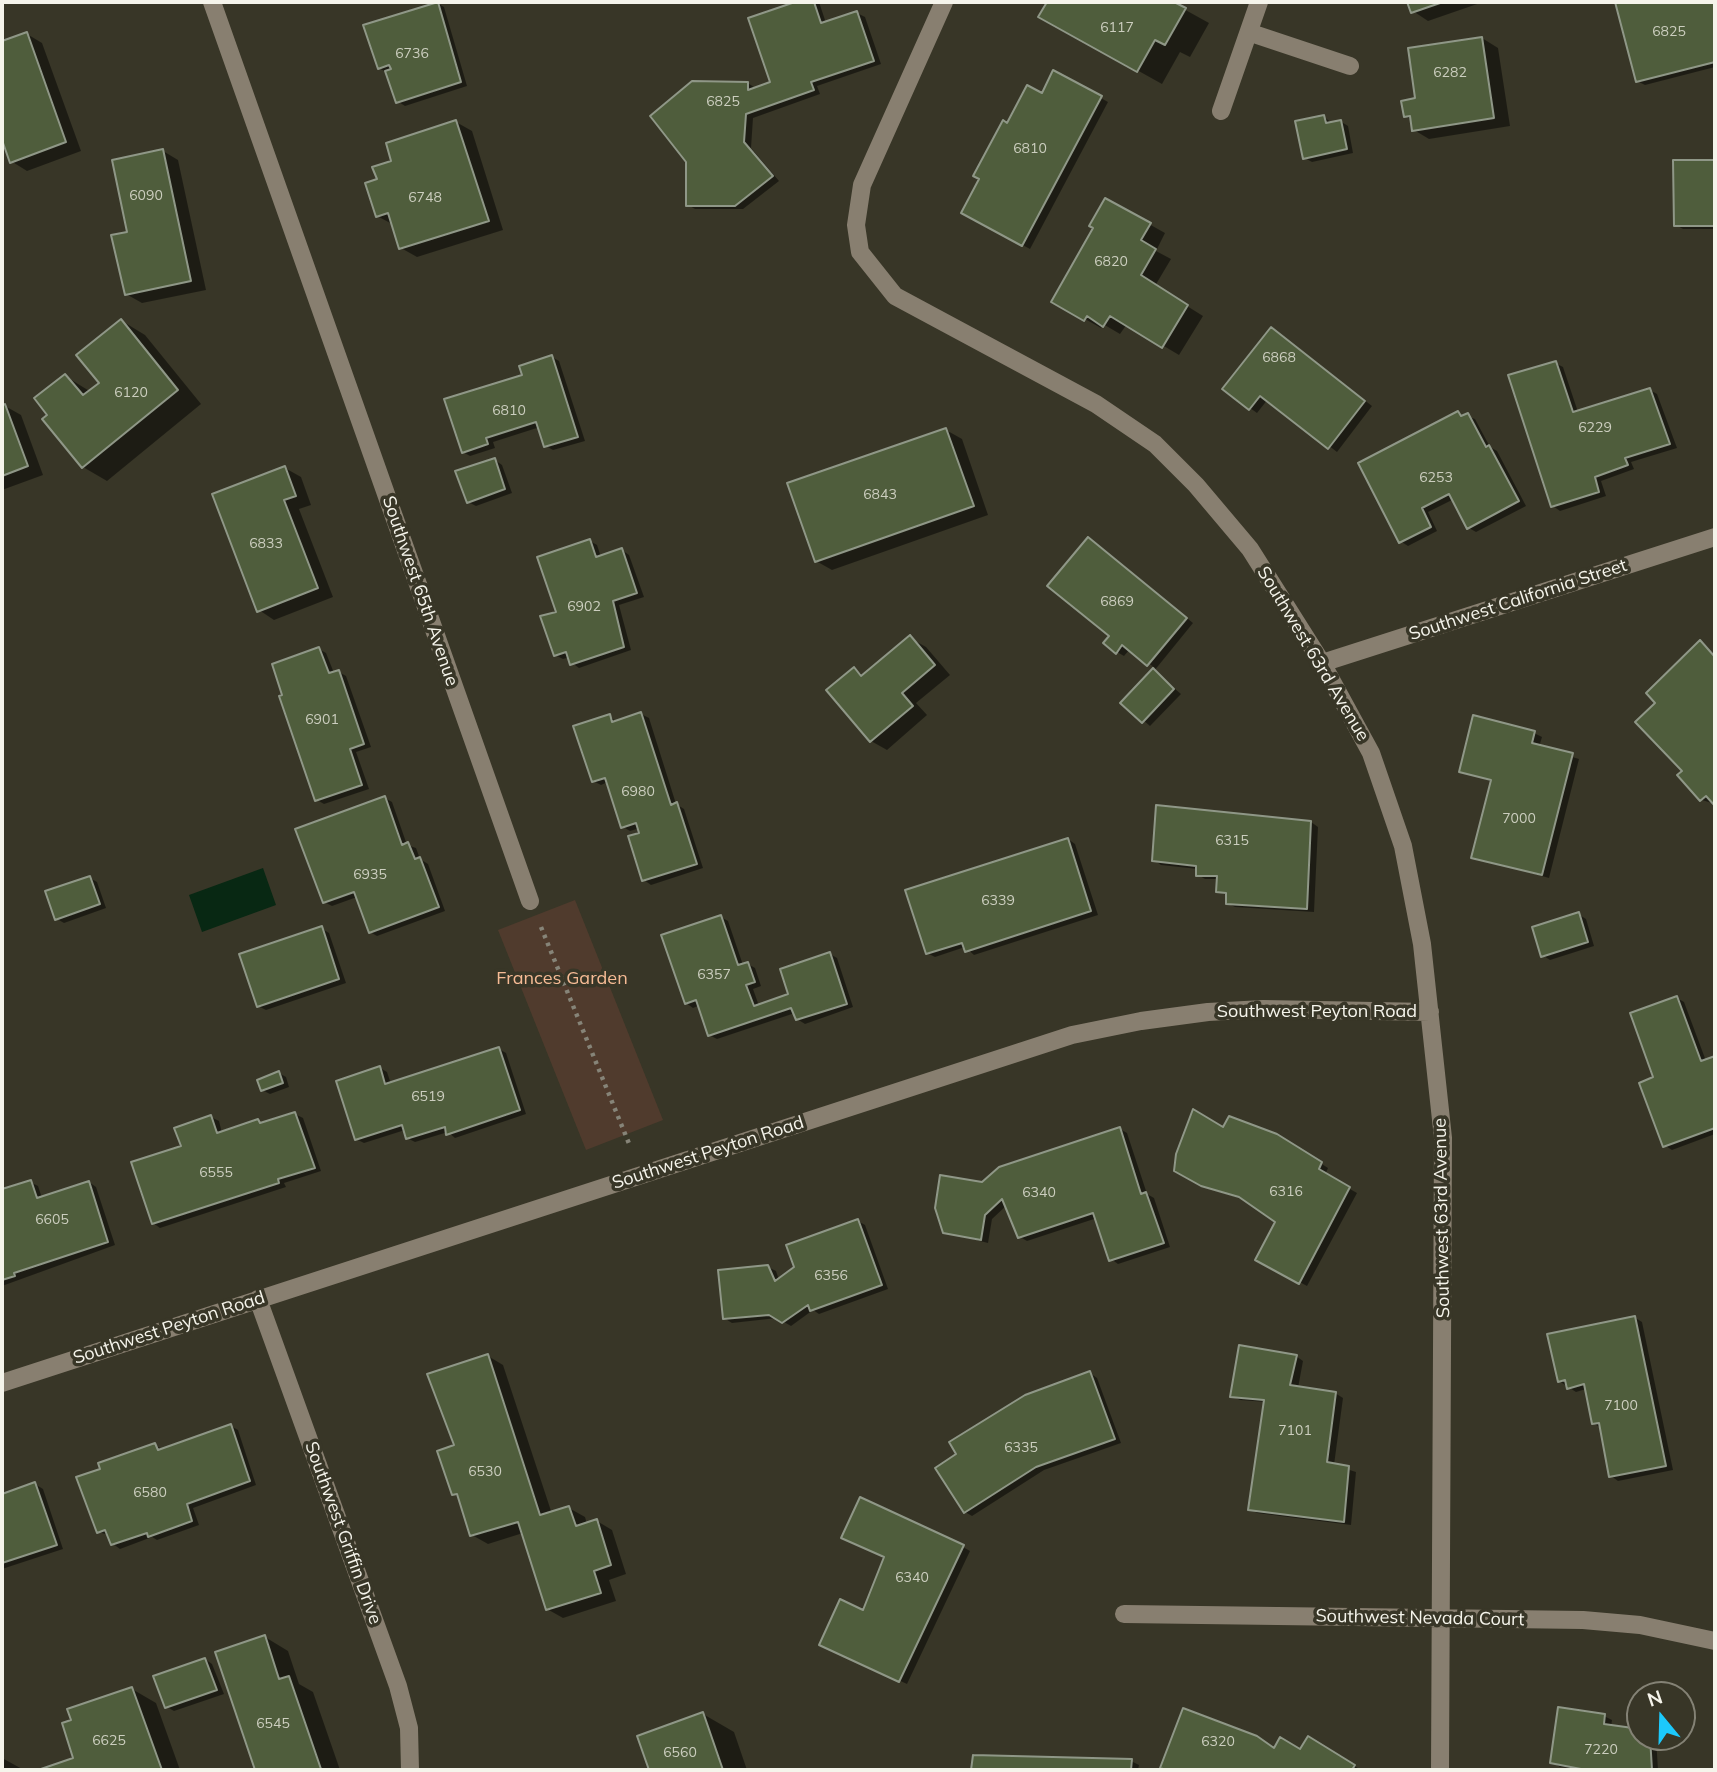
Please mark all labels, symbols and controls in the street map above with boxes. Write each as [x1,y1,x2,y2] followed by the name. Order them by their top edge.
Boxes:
[1100,20,1134,36] house number: 6117
[1652,24,1686,40] house number: 6825
[395,46,429,62] house number: 6736
[1433,65,1467,81] house number: 6282
[706,94,740,110] house number: 6825
[1013,141,1047,157] house number: 6810
[129,188,163,204] house number: 6090
[408,190,442,206] house number: 6748
[1094,254,1128,270] house number: 6820
[1262,350,1296,366] house number: 6868
[114,385,148,401] house number: 6120
[492,403,526,419] house number: 6810
[1578,420,1612,436] house number: 6229
[1419,470,1453,486] house number: 6253
[863,487,897,503] house number: 6843
[377,493,463,689] street label: Southwest 65th Avenue
[249,536,283,552] house number: 6833
[1406,555,1630,645] street label: Southwest California Street
[1252,563,1374,745] street label: Southwest 63rd Avenue
[1100,594,1134,610] house number: 6869
[567,599,601,615] house number: 6902
[305,712,339,728] house number: 6901
[621,784,655,800] house number: 6980
[1502,811,1536,827] house number: 7000
[1215,833,1249,849] house number: 6315
[353,867,387,883] house number: 6935
[981,893,1015,909] house number: 6339
[697,967,731,983] house number: 6357
[496,968,628,990] park label: Frances Garden
[1217,1001,1417,1023] street label: Southwest Peyton Road
[411,1089,445,1105] house number: 6519
[609,1112,807,1194] street label: Southwest Peyton Road
[1429,1118,1455,1318] street label: Southwest 63rd Avenue
[199,1165,233,1181] house number: 6555
[1269,1184,1303,1200] house number: 6316
[1022,1185,1056,1201] house number: 6340
[35,1212,69,1228] house number: 6605
[814,1268,848,1284] house number: 6356
[70,1287,268,1369] street label: Southwest Peyton Road
[1604,1398,1638,1414] house number: 7100
[1278,1423,1312,1439] house number: 7101
[300,1439,386,1627] street label: Southwest Griffin Drive
[1004,1440,1038,1456] house number: 6335
[468,1464,502,1480] house number: 6530
[133,1485,167,1501] house number: 6580
[895,1570,929,1586] house number: 6340
[1315,1605,1525,1631] street label: Southwest Nevada Court
[1626,1681,1696,1751] north arrow
[1644,1684,1666,1712] text: N
[256,1716,290,1732] house number: 6545
[92,1733,126,1749] house number: 6625
[1201,1734,1235,1750] house number: 6320
[1584,1742,1618,1758] house number: 7220
[663,1745,697,1761] house number: 6560

